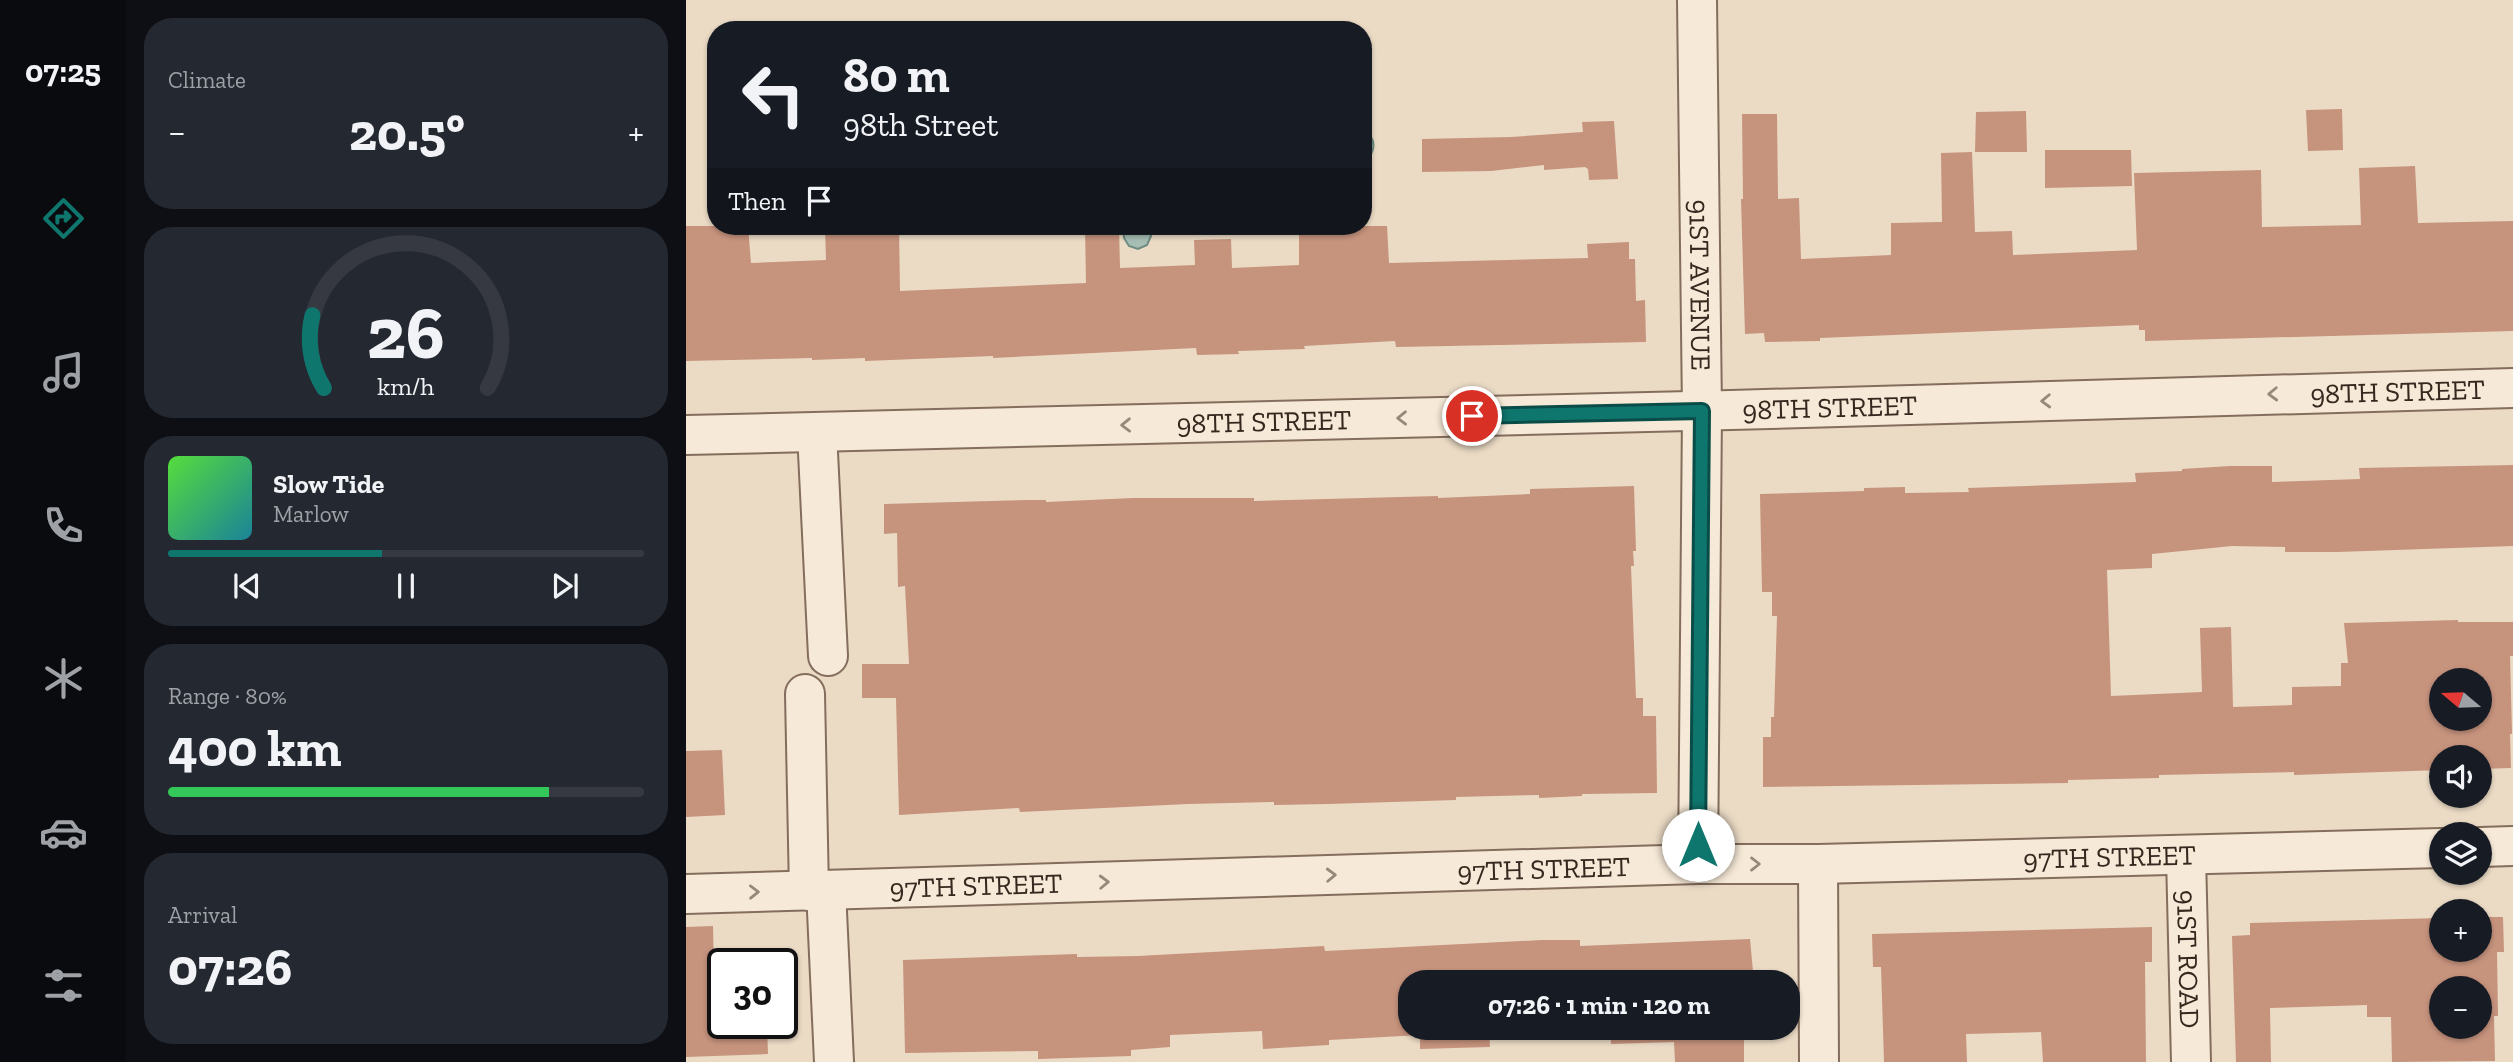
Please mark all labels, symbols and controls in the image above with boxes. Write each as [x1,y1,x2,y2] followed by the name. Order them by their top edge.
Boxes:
[843,46,950,105] text: 80 m
[728,49,819,140] icon: left
[25,52,101,90] text: 07:25
[168,66,246,94] text: Climate
[349,101,465,163] text: 20.5°
[843,106,998,144] text: 98th Street
[168,109,186,155] text: −
[628,109,644,155] text: +
[800,182,838,220] icon: arrive
[728,185,786,217] text: Then
[39,194,88,243] icon: directions
[1682,199,1718,371] street label: 91ST AVENUE
[367,290,445,378] text: 26
[39,348,88,397] icon: music
[377,371,435,401] text: km/h
[2310,373,2485,411] street label: 98TH STREET
[1442,386,1502,446] pin
[2268,387,2279,402] one-way arrow
[1742,389,1917,427] street label: 98TH STREET
[2040,393,2051,409] one-way arrow
[1453,397,1491,435] icon: arrive
[1176,403,1352,440] street label: 98TH STREET
[1396,411,1407,426] one-way arrow
[1120,418,1131,433] one-way arrow
[273,468,384,500] text: Slow Tide
[273,500,349,528] text: Marlow
[39,501,88,550] icon: phone
[228,567,266,605] icon: previous
[387,567,425,605] icon: pause
[546,567,584,605] icon: next
[39,654,88,703] icon: climate
[2429,668,2492,732] north arrow
[2429,668,2492,1039] map controls
[168,682,287,710] text: Range · 80%
[168,717,342,779] text: 400 km
[2429,745,2492,808] button: sound
[39,808,88,857] icon: car
[1661,808,1735,882] position arrow
[2429,822,2492,885] button: layers
[2023,838,2196,876] street label: 97TH STREET
[1457,850,1631,888] street label: 97TH STREET
[1750,856,1761,872] one-way arrow
[889,867,1063,905] street label: 97TH STREET
[1326,868,1337,883] one-way arrow
[1099,874,1110,890] one-way arrow
[749,884,760,900] one-way arrow
[2170,889,2206,1029] street label: 91ST ROAD
[2429,899,2492,962] button: +
[168,901,237,929] text: Arrival
[168,936,292,998] text: 07:26
[707,948,798,1039] speed limit sign: 30
[39,961,88,1010] icon: filters
[2429,976,2492,1039] button: −
[1488,989,1710,1021] text: 07:26 · 1 min · 120 m

